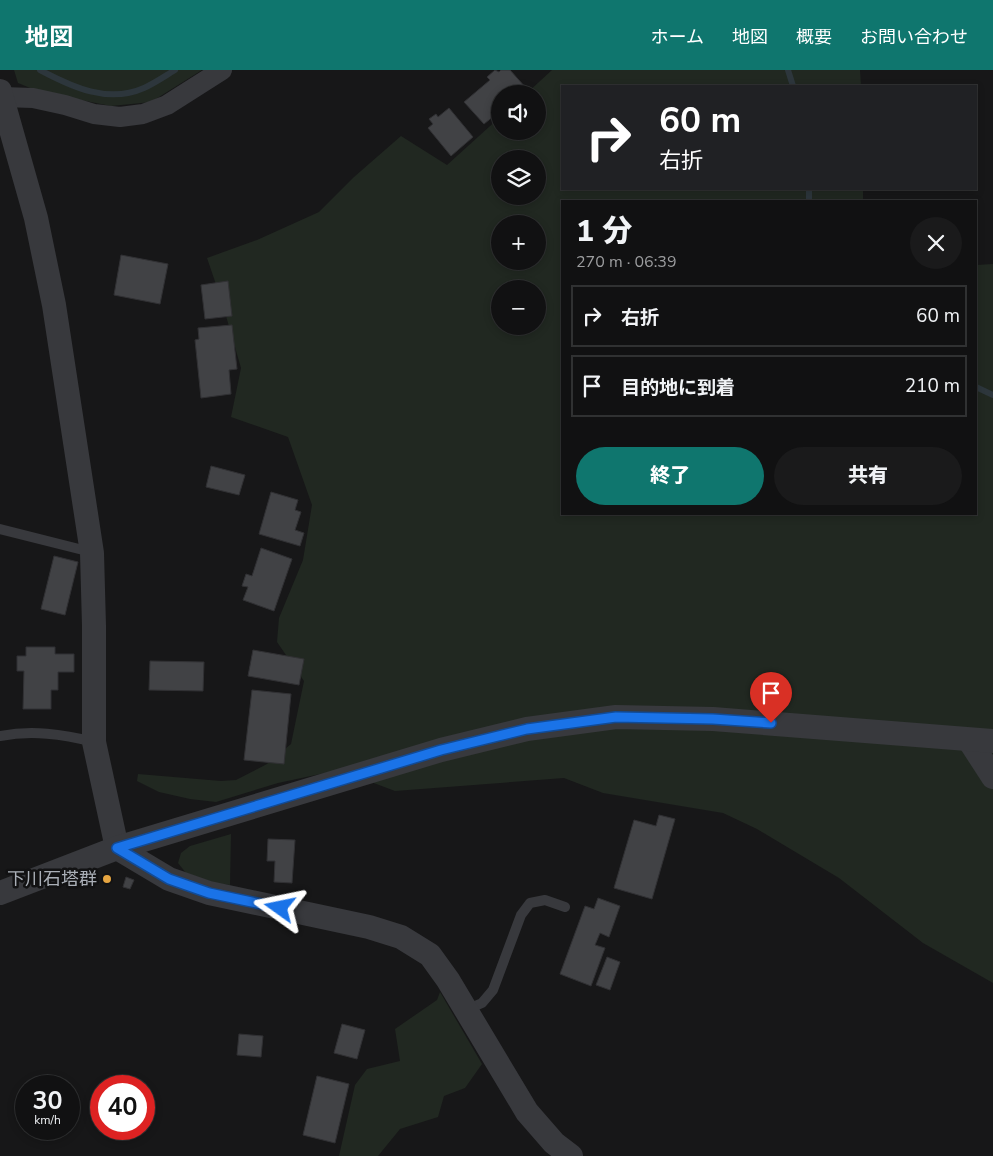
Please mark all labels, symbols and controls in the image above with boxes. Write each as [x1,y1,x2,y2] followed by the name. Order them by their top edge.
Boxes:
[25,21,73,53] text: 地図
[651,25,704,49] text: ホーム
[732,25,768,49] text: 地図
[796,25,832,49] text: 概要
[860,25,968,49] text: お問い合わせ
[491,85,546,335] map controls
[491,85,546,140] button: sound
[659,97,741,144] text: 60 m
[576,105,641,170] icon: right
[659,146,703,176] text: 右折
[491,150,546,205] button: layers
[576,211,632,252] text: 1 分
[491,215,546,270] button: +
[910,217,962,269] button: close
[576,251,677,273] text: 270 m · 06:39
[491,280,546,335] button: −
[578,302,606,330] icon: right
[916,303,960,329] text: 60 m
[621,305,659,331] text: 右折
[578,372,606,400] icon: arrive
[905,373,960,399] text: 210 m
[621,375,735,401] text: 目的地に到着
[576,447,764,505] button: 終了
[774,447,962,505] button: 共有
[750,672,792,723] pin
[757,679,785,707] icon: arrive
[7,867,97,891] place label: 下川石塔群
[101,873,113,885] marker: 下川石塔群
[253,881,305,933] position arrow
[90,1075,155,1140] speed limit sign: 40
[32,1084,63,1118] text: 30
[34,1112,61,1128] text: km/h

